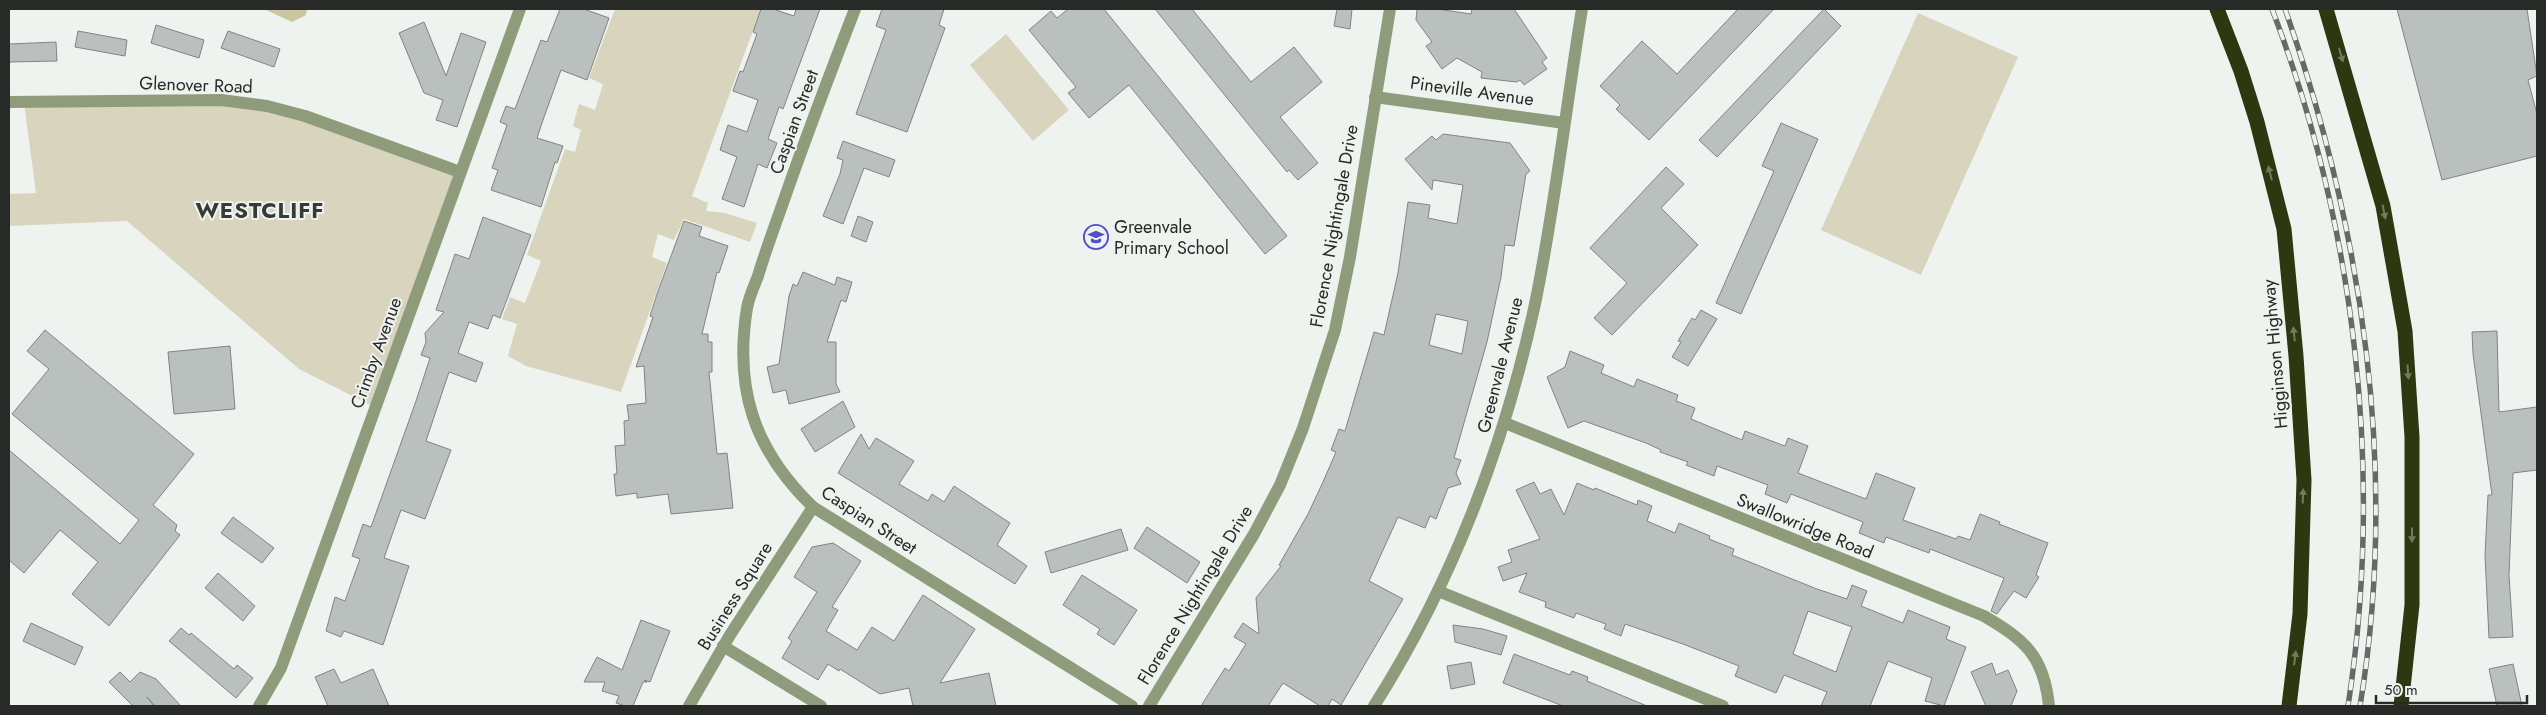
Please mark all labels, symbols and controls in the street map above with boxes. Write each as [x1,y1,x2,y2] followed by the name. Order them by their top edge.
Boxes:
[2337,48,2345,63] one-way arrow
[763,65,825,178] street label: Caspian Street
[1408,69,1536,113] street label: Pineville Avenue
[139,70,253,100] street label: Glenover Road
[1303,123,1365,329] street label: Florence Nightingale Drive
[2266,166,2274,181] one-way arrow
[195,194,325,226] district label: WESTCLIFF
[2380,204,2388,220] one-way arrow
[1114,214,1229,261] place label: Greenvale Primary School
[1083,224,1109,250] school or university icon: Greenvale Primary School
[2256,278,2294,430] street label: Higginson Highway
[344,294,408,412] street label: Crimby Avenue
[1471,294,1529,436] street label: Greenvale Avenue
[2290,325,2298,341] one-way arrow
[2404,365,2412,381] one-way arrow
[816,479,923,561] street label: Caspian Street
[1733,487,1877,565] street label: Swallowridge Road
[2299,487,2307,503] one-way arrow
[1131,500,1259,690] street label: Florence Nightingale Drive
[2408,527,2416,543] one-way arrow
[691,537,779,655] street label: Business Square
[2291,650,2299,666] one-way arrow
[2376,672,2527,704] scale bar
[2384,679,2418,701] text: 50 m

